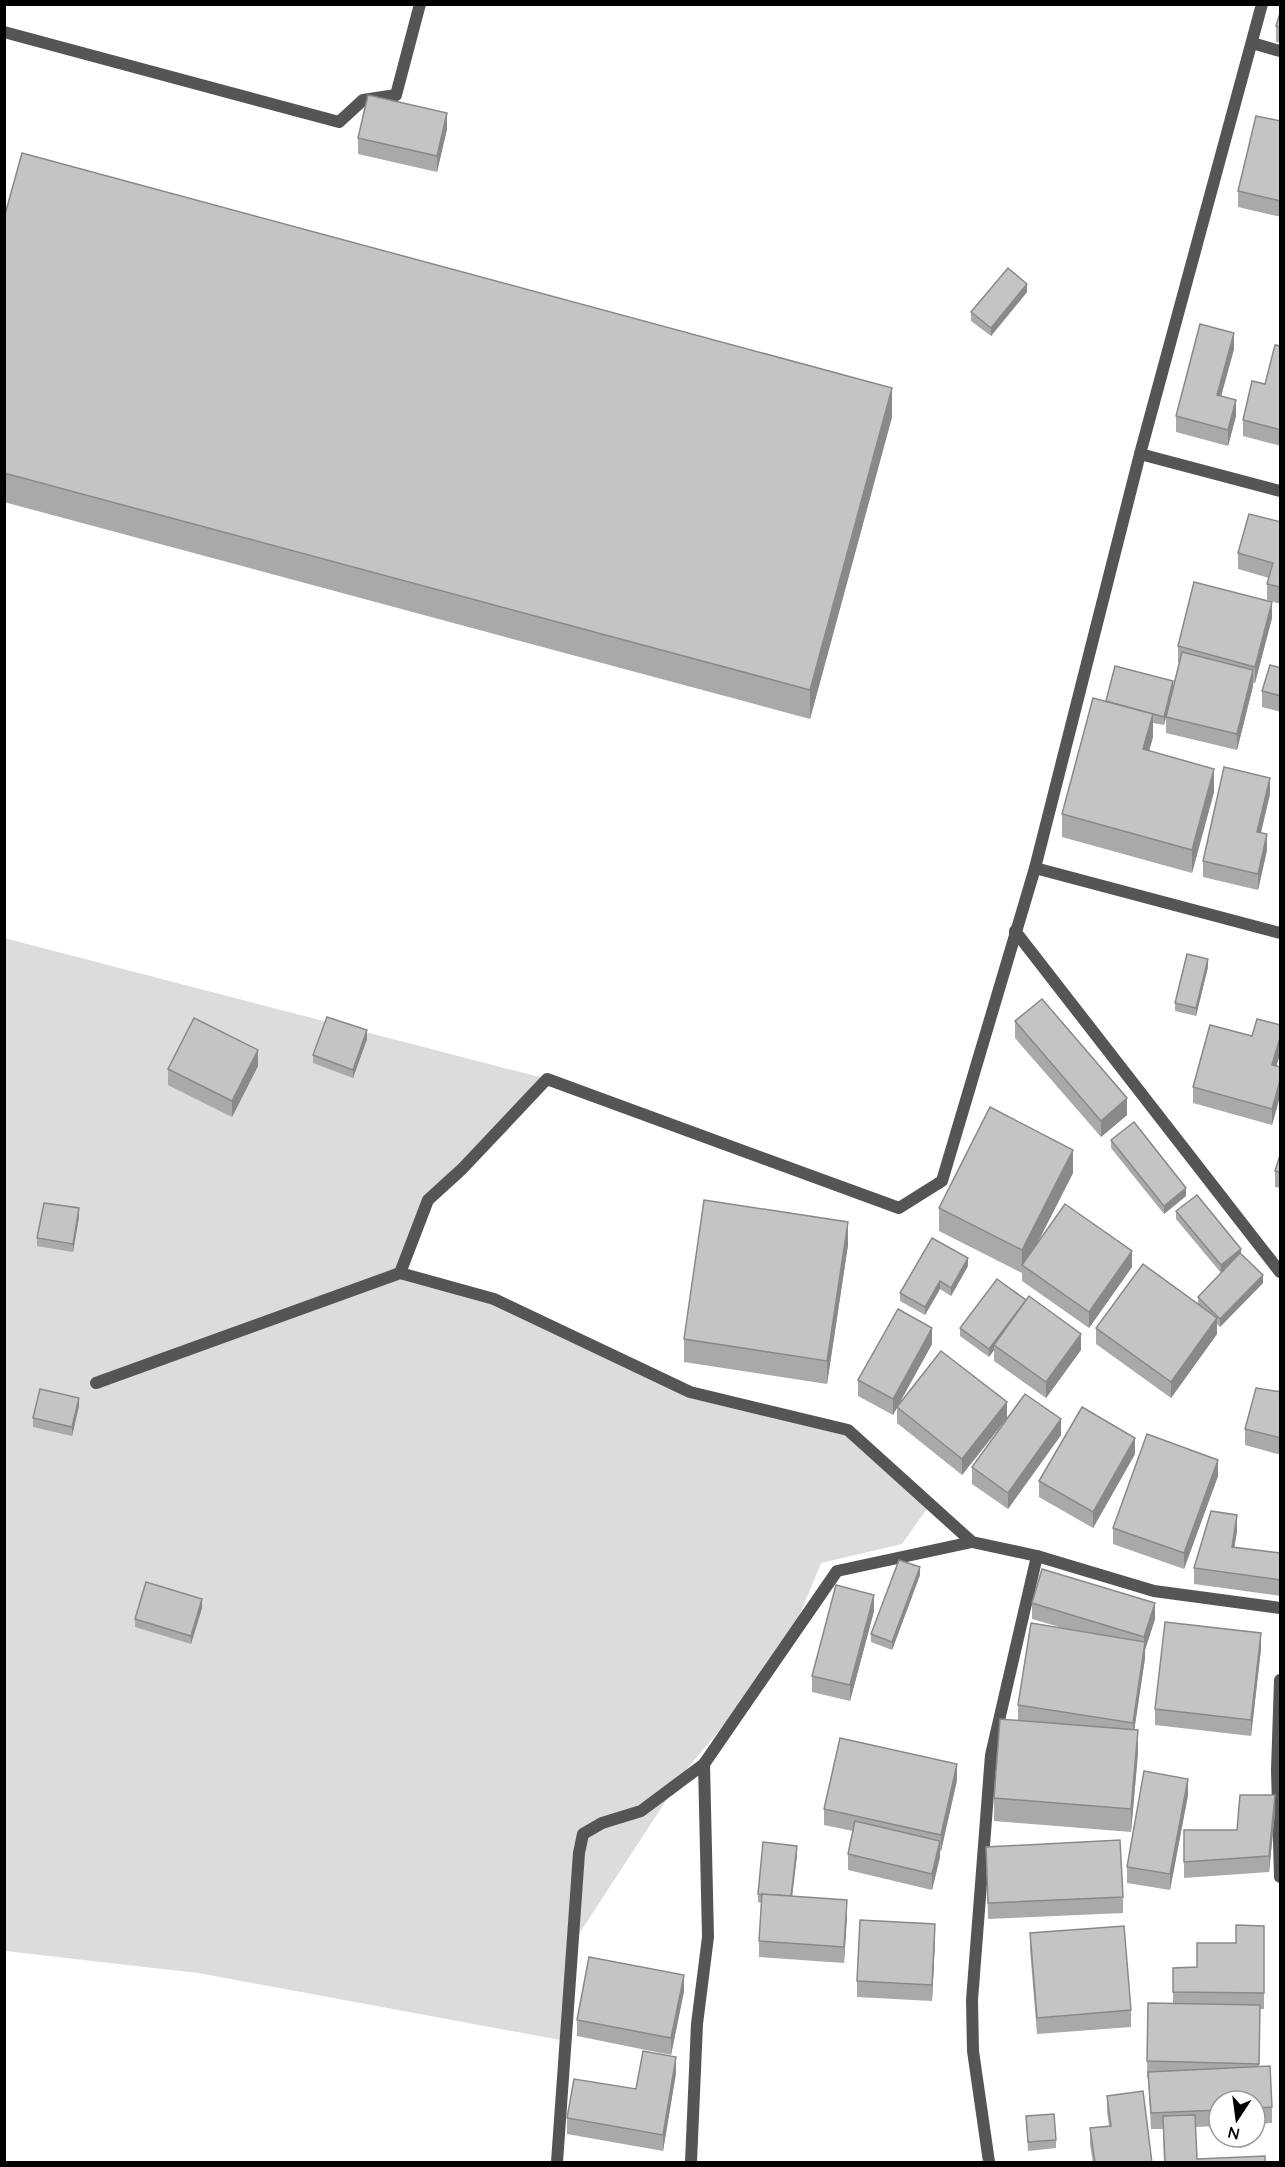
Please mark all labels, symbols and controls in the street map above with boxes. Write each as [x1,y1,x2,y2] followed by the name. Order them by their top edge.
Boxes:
[1207,2089,1267,2149] north arrow
[1226,2123,1242,2145] text: N

